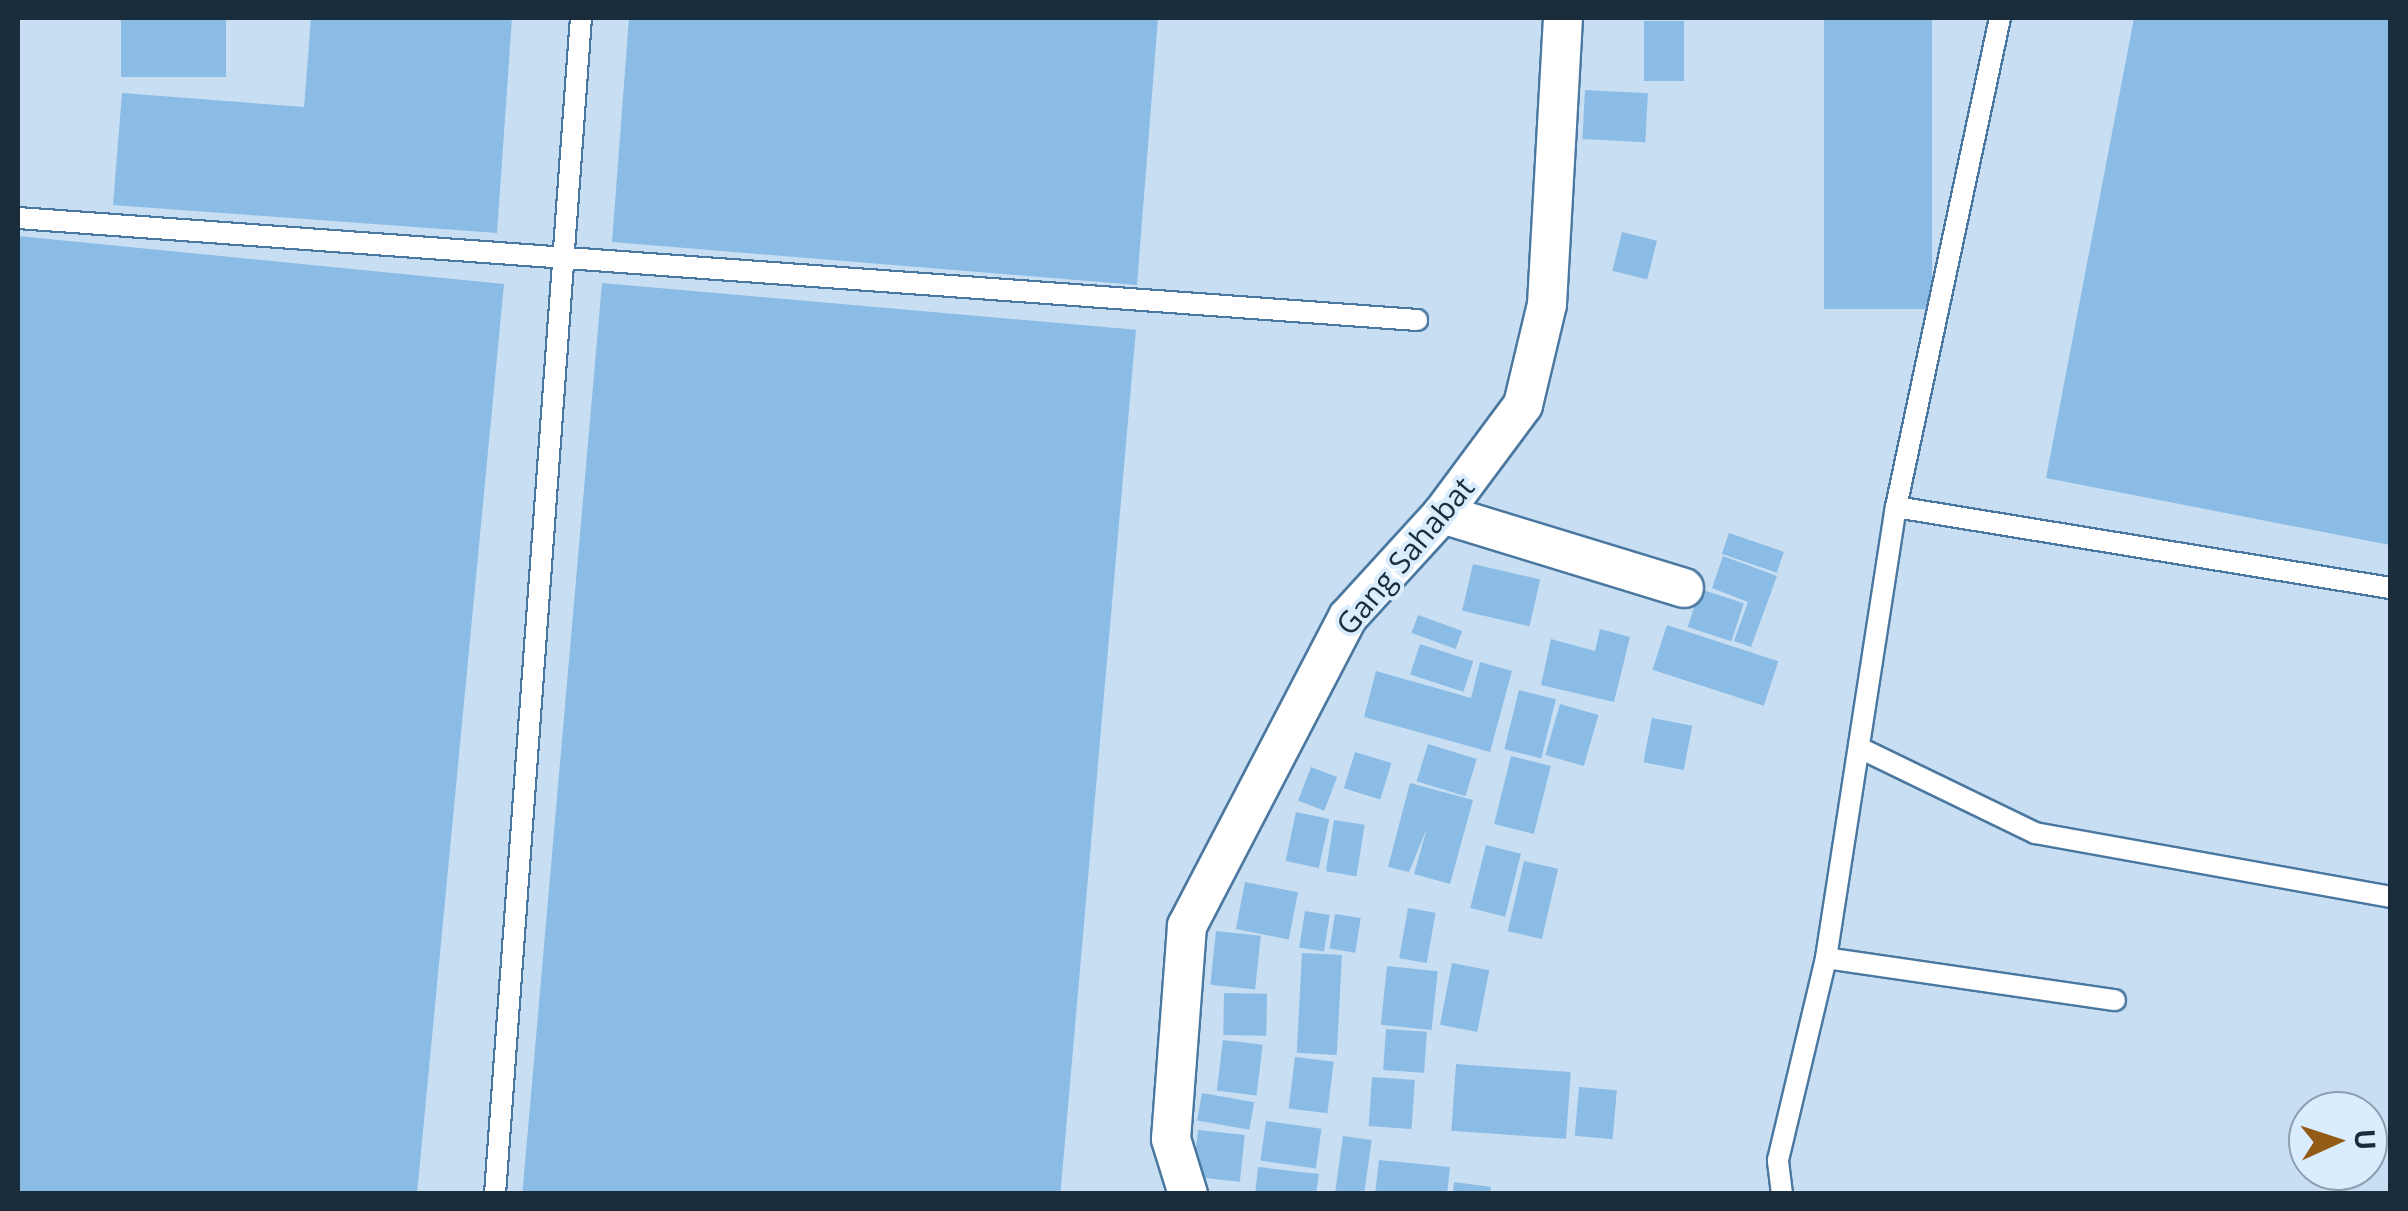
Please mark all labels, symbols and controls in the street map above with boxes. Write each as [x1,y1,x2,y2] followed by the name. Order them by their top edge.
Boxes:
[1329,470,1481,642] street label: Gang Sahabat
[2288,1091,2388,1191] north arrow
[2346,1128,2385,1151] text: U

